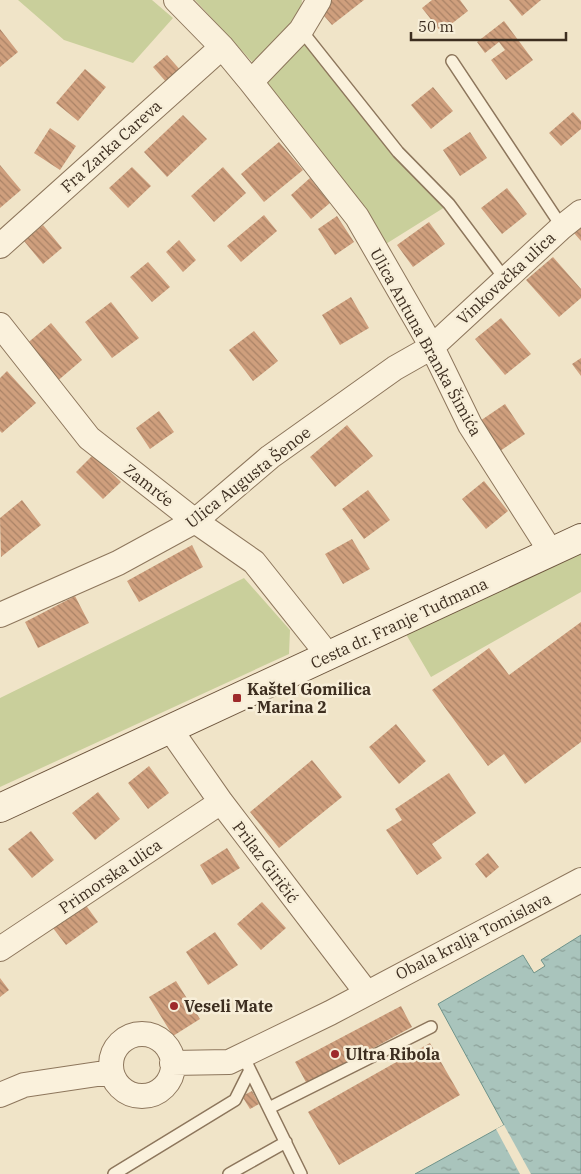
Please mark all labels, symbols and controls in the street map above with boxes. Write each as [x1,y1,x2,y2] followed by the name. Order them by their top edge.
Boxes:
[411,10,566,42] scale bar
[418,17,454,36] text: 50 m
[56,95,166,196] street label: Fra Zarka Careva
[453,227,560,329] street label: Vinkovačka ulica
[366,244,487,440] street label: Ulica Antuna Branka Šimića
[181,421,315,532] street label: Ulica Augusta Šenoe
[120,459,178,511] street label: Zamrće
[307,573,491,673] street label: Cesta dr. Franje Tuđmana
[247,679,371,717] place label: Kaštel Gomilica - Marina 2
[231,692,243,704] marker: Kaštel Gomilica - Marina 2
[229,817,303,907] street label: Prilaz Giričić
[55,834,165,918] street label: Primorska ulica
[392,888,554,984] street label: Obala kralja Tomislava
[184,996,273,1016] place label: Veseli Mate
[168,1000,180,1012] marker: Veseli Mate
[345,1044,440,1064] place label: Ultra Ribola
[329,1048,341,1060] marker: Ultra Ribola

